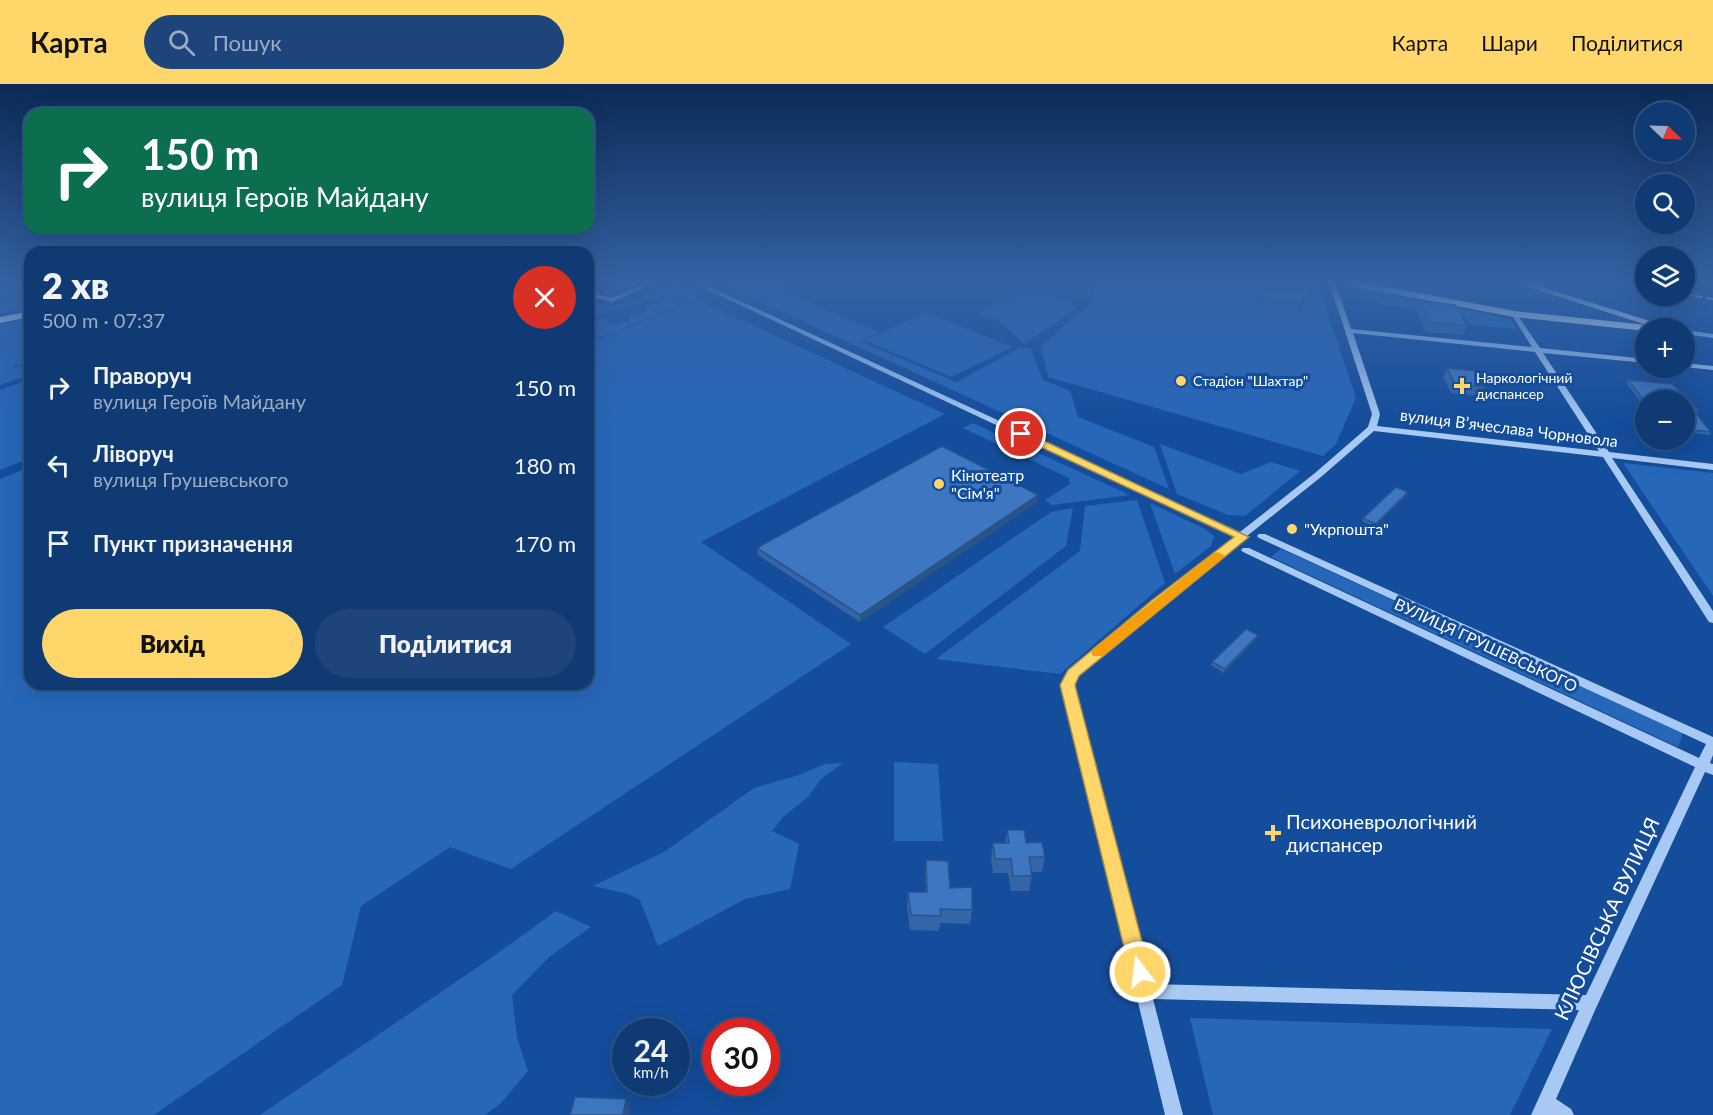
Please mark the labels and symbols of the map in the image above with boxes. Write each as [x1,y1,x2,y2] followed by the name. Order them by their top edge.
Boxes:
[1635,102,1695,162] north arrow
[1476,369,1572,402] place label: Наркологічний диспансер
[1193,372,1308,389] place label: Стадіон "Шахтар"
[1174,374,1188,388] marker: Стадіон "Шахтар"
[1453,377,1471,395] marker: Наркологічний диспансер
[1399,405,1619,450] street label: вулиця Вʼячеслава Чорновола
[995,408,1046,459] pin
[951,465,1024,502] place label: Кінотеатр "Сім'я"
[932,477,946,491] marker: Кінотеатр "Сім'я"
[1304,519,1389,538] place label: "Укрпошта"
[1285,522,1299,536] marker: "Укрпошта"
[1392,594,1581,695] street label: ВУЛИЦЯ ГРУШЕВСЬКОГО
[1286,809,1477,856] place label: Психоневрологічний диспансер
[1549,813,1664,1024] street label: КЛЮСІВСЬКА ВУЛИЦЯ
[1264,824,1282,842] marker: Психоневрологічний диспансер
[1108,940,1172,1004] position arrow
[702,1018,780,1096] speed limit sign: 30

